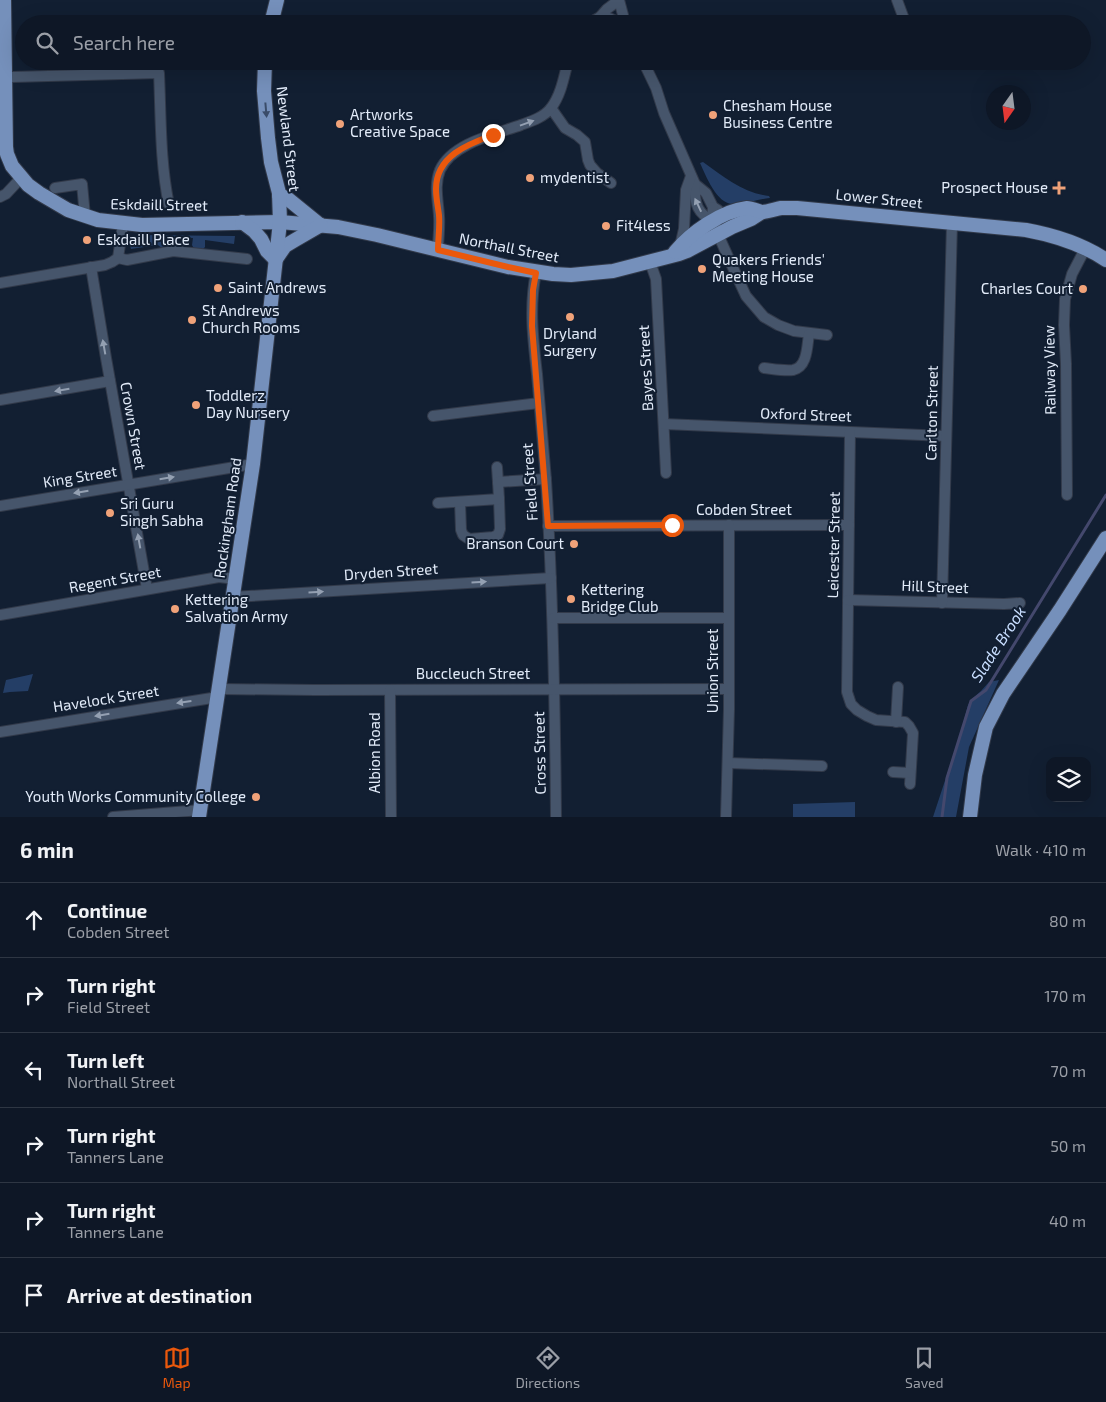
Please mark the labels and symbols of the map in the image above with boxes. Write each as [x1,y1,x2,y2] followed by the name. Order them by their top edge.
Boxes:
[274,85,304,193] street label: Newland Street
[986,85,1031,130] north arrow
[723,96,832,131] place label: Chesham House Business Centre
[262,102,270,118] one-way arrow
[350,105,450,140] place label: Artworks Creative Space
[707,109,719,121] marker: Chesham House Business Centre
[334,118,346,130] marker: Artworks Creative Space
[520,119,535,126] one-way arrow
[482,124,505,147] route end
[540,168,609,186] place label: mydentist
[524,172,536,184] marker: mydentist
[941,178,1048,196] place label: Prospect House
[1052,181,1066,195] marker: Prospect House
[835,184,924,212] street label: Lower Street
[110,194,208,214] street label: Eskdaill Street
[694,198,702,212] one-way arrow
[616,216,671,234] place label: Fit4less
[600,220,612,232] marker: Fit4less
[458,229,561,266] street label: Northall Street
[97,230,190,248] place label: Eskdaill Place
[81,234,93,246] marker: Eskdaill Place
[712,250,825,285] place label: Quakers Friends' Meeting House
[696,263,708,275] marker: Quakers Friends' Meeting House
[228,278,326,296] place label: Saint Andrews
[981,279,1073,297] place label: Charles Court
[212,282,224,294] marker: Saint Andrews
[1077,283,1089,295] marker: Charles Court
[202,301,300,336] place label: St Andrews Church Rooms
[564,311,576,323] marker: Dryland Surgery
[186,314,198,326] marker: St Andrews Church Rooms
[543,324,597,359] place label: Dryland Surgery
[634,324,656,412] street label: Bayes Street
[1039,325,1059,415] street label: Railway View
[99,339,107,355] one-way arrow
[921,365,941,461] street label: Carlton Street
[117,380,151,471] street label: Crown Street
[53,386,69,394] one-way arrow
[206,386,290,421] place label: Toddlerz Day Nursery
[190,399,202,411] marker: Toddlerz Day Nursery
[760,403,852,425] street label: Oxford Street
[517,442,541,522] street label: Field Street
[210,456,244,579] street label: Rockingham Road
[42,461,118,491] street label: King Street
[159,473,175,481] one-way arrow
[72,489,88,497] one-way arrow
[823,491,843,599] street label: Leicester Street
[120,494,203,529] place label: Sri Guru Singh Sabha
[696,500,792,518] street label: Cobden Street
[104,507,116,519] marker: Sri Guru Singh Sabha
[661,514,684,537] route start
[134,533,142,549] one-way arrow
[466,534,564,552] place label: Branson Court
[568,538,580,550] marker: Branson Court
[343,559,439,583] street label: Dryden Street
[67,562,162,596] street label: Regent Street
[901,576,969,596] street label: Hill Street
[471,578,487,586] one-way arrow
[581,580,658,615] place label: Kettering Bridge Club
[309,588,325,596] one-way arrow
[185,590,288,625] place label: Kettering Salvation Army
[565,593,577,605] marker: Kettering Bridge Club
[966,602,1029,685] water label: Slade Brook
[169,603,181,615] marker: Kettering Salvation Army
[703,628,721,713] street label: Union Street
[416,664,531,682] street label: Buccleuch Street
[52,681,160,715] street label: Havelock Street
[175,698,191,706] one-way arrow
[529,711,549,795] street label: Cross Street
[93,712,109,720] one-way arrow
[365,712,383,794] street label: Albion Road
[25,787,246,805] place label: Youth Works Community College
[250,791,262,803] marker: Youth Works Community College

